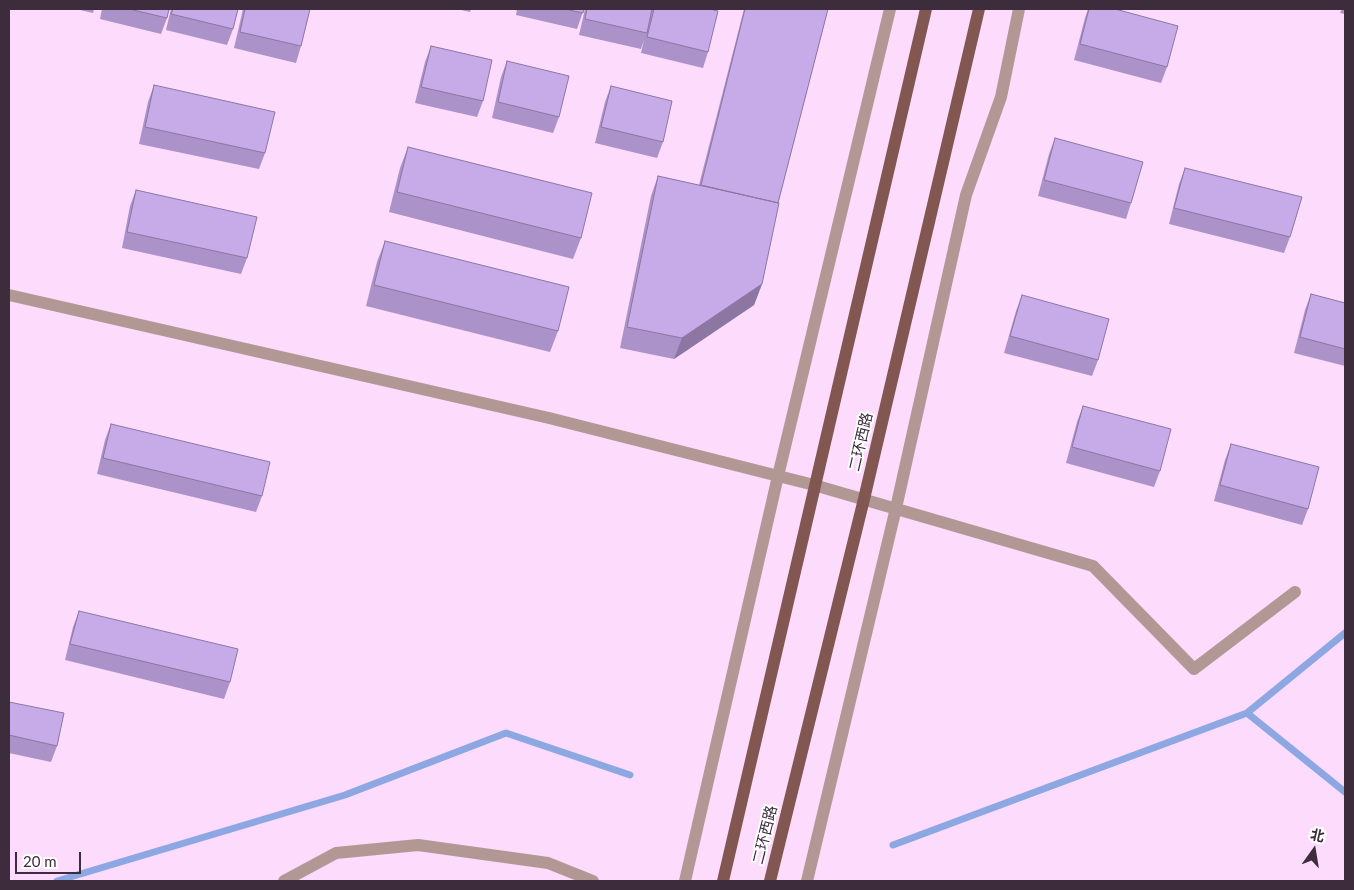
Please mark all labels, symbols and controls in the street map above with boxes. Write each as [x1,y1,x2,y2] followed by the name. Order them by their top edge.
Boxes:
[845,411,877,473] street label: 二环西路
[749,804,781,866] street label: 二环西路
[1289,825,1339,875] north arrow
[1309,825,1326,845] text: 北
[18,842,84,874] scale bar
[23,852,57,870] text: 20 m

